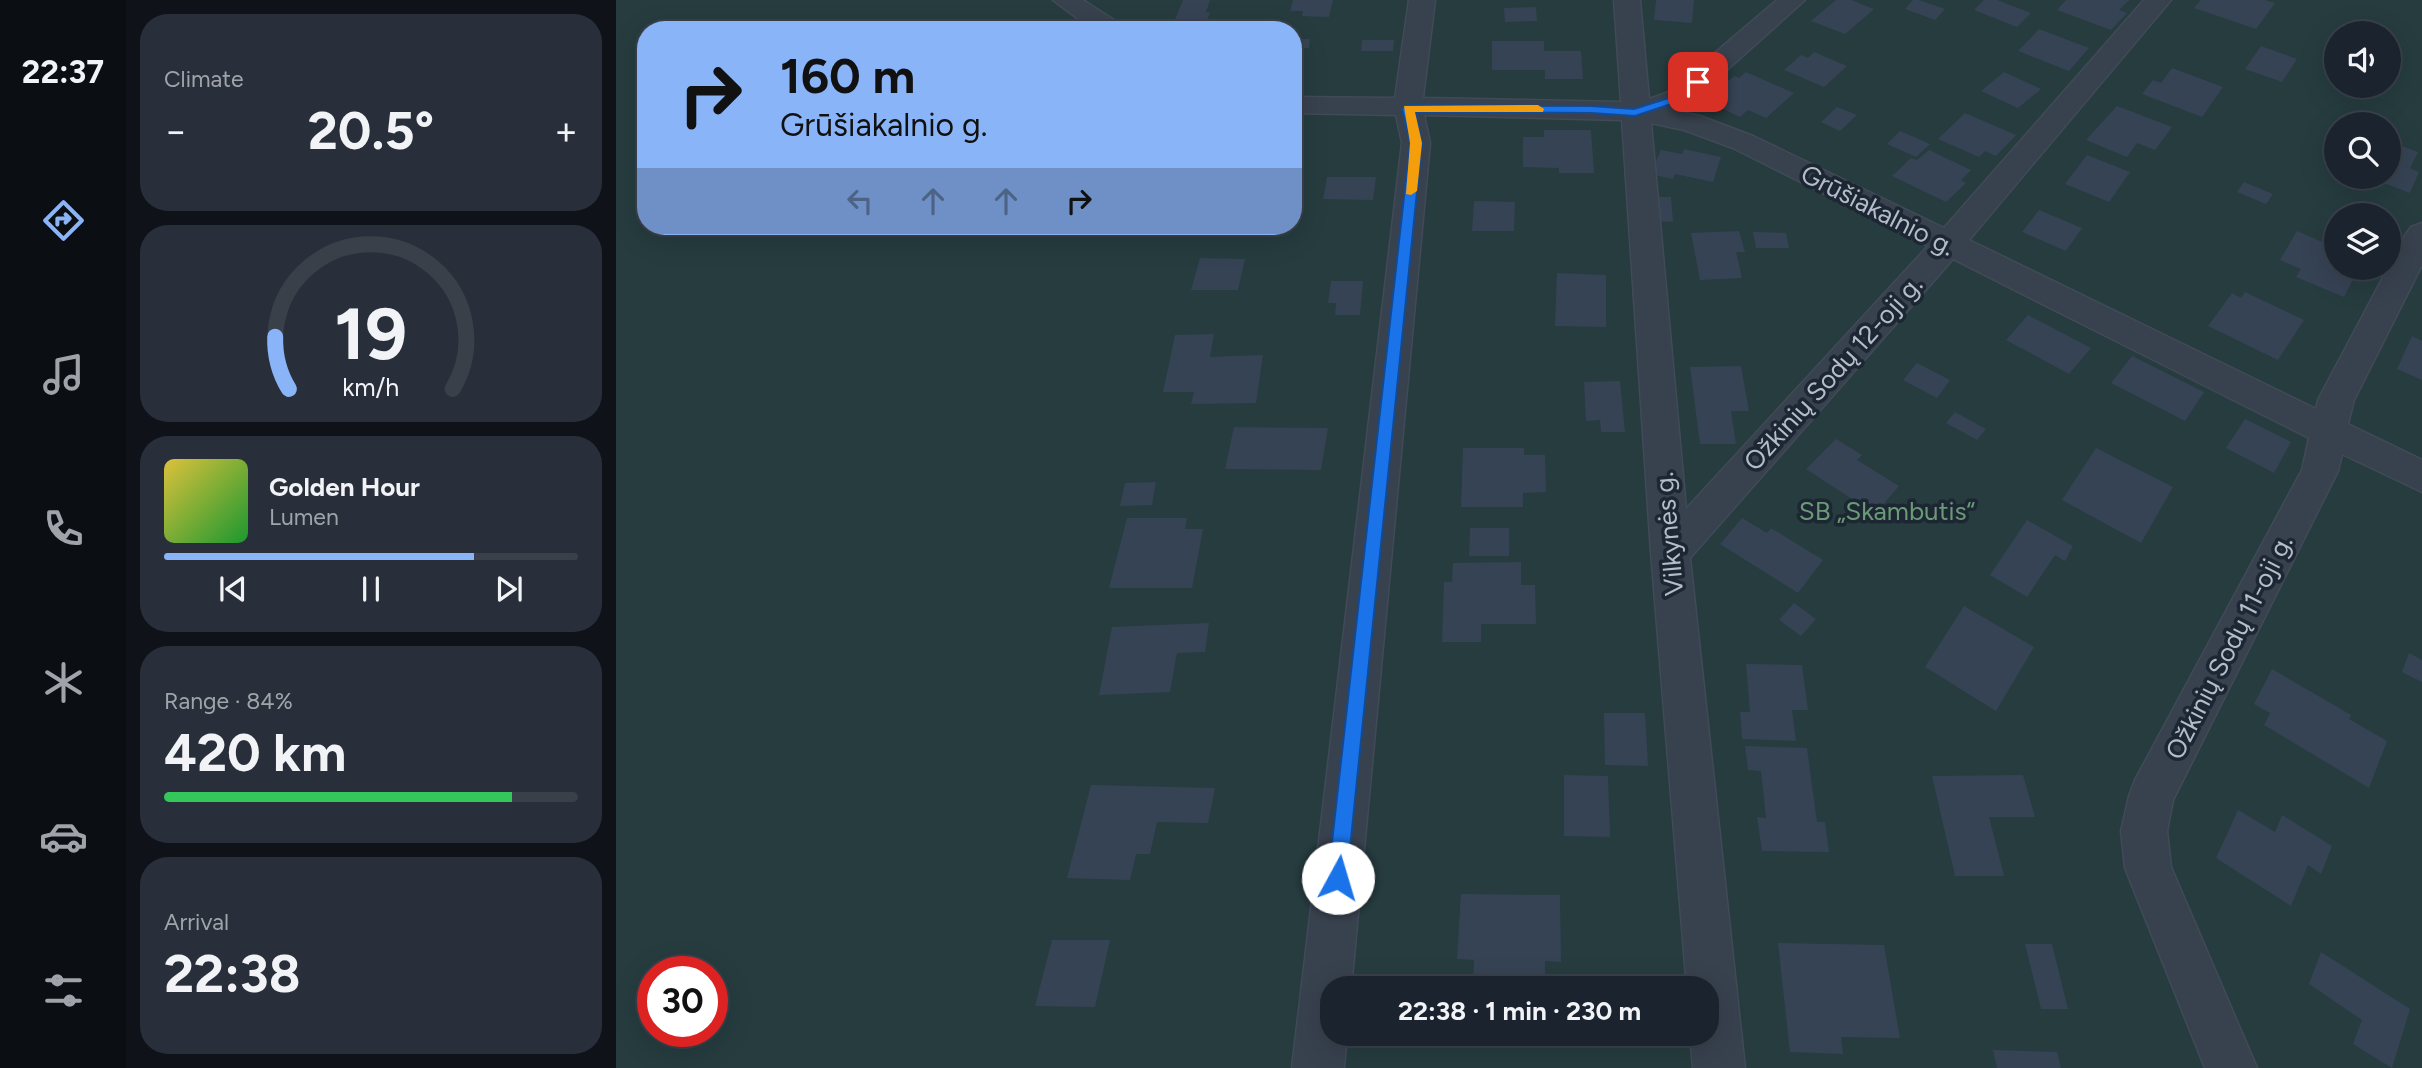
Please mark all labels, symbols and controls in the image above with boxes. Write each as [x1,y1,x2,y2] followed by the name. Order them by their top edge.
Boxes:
[2324,21,2401,280] map controls
[2324,21,2401,98] button: sound
[780,46,915,105] text: 160 m
[665,49,756,140] icon: right
[1668,52,1728,112] pin
[22,53,104,91] text: 22:37
[1679,63,1717,101] icon: arrive
[164,65,243,93] text: Climate
[308,100,434,162] text: 20.5°
[780,106,988,144] text: Grūšiakalnio g.
[164,108,188,154] text: −
[554,108,578,154] text: +
[2324,112,2401,189] button: search
[1796,157,1960,263] street label: Grūšiakalnio g.
[841,182,879,220] icon: left
[914,182,952,220] icon: ahead
[987,182,1025,220] icon: ahead
[1060,182,1098,220] icon: right
[39,196,88,245] icon: directions
[2324,203,2401,280] button: layers
[1737,269,1929,477] street label: Ožkinių Sodų 12-oji g.
[335,291,407,378] text: 19
[39,350,88,399] icon: music
[342,372,400,402] text: km/h
[269,471,420,503] text: Golden Hour
[1648,471,1690,597] street label: Vilkynės g.
[1799,495,1976,527] park label: SB „Skambutis“
[269,503,339,531] text: Lumen
[39,504,88,553] icon: phone
[2158,529,2300,765] street label: Ožkinių Sodų 11-oji g.
[214,570,252,608] icon: previous
[352,570,390,608] icon: pause
[490,570,528,608] icon: next
[39,658,88,707] icon: climate
[164,687,293,715] text: Range · 84%
[164,722,346,784] text: 420 km
[39,812,88,861] icon: car
[1301,841,1375,915] position arrow
[164,908,229,936] text: Arrival
[164,943,301,1005] text: 22:38
[637,956,728,1047] speed limit sign: 30
[39,966,88,1015] icon: filters
[1398,995,1641,1027] text: 22:38 · 1 min · 230 m

